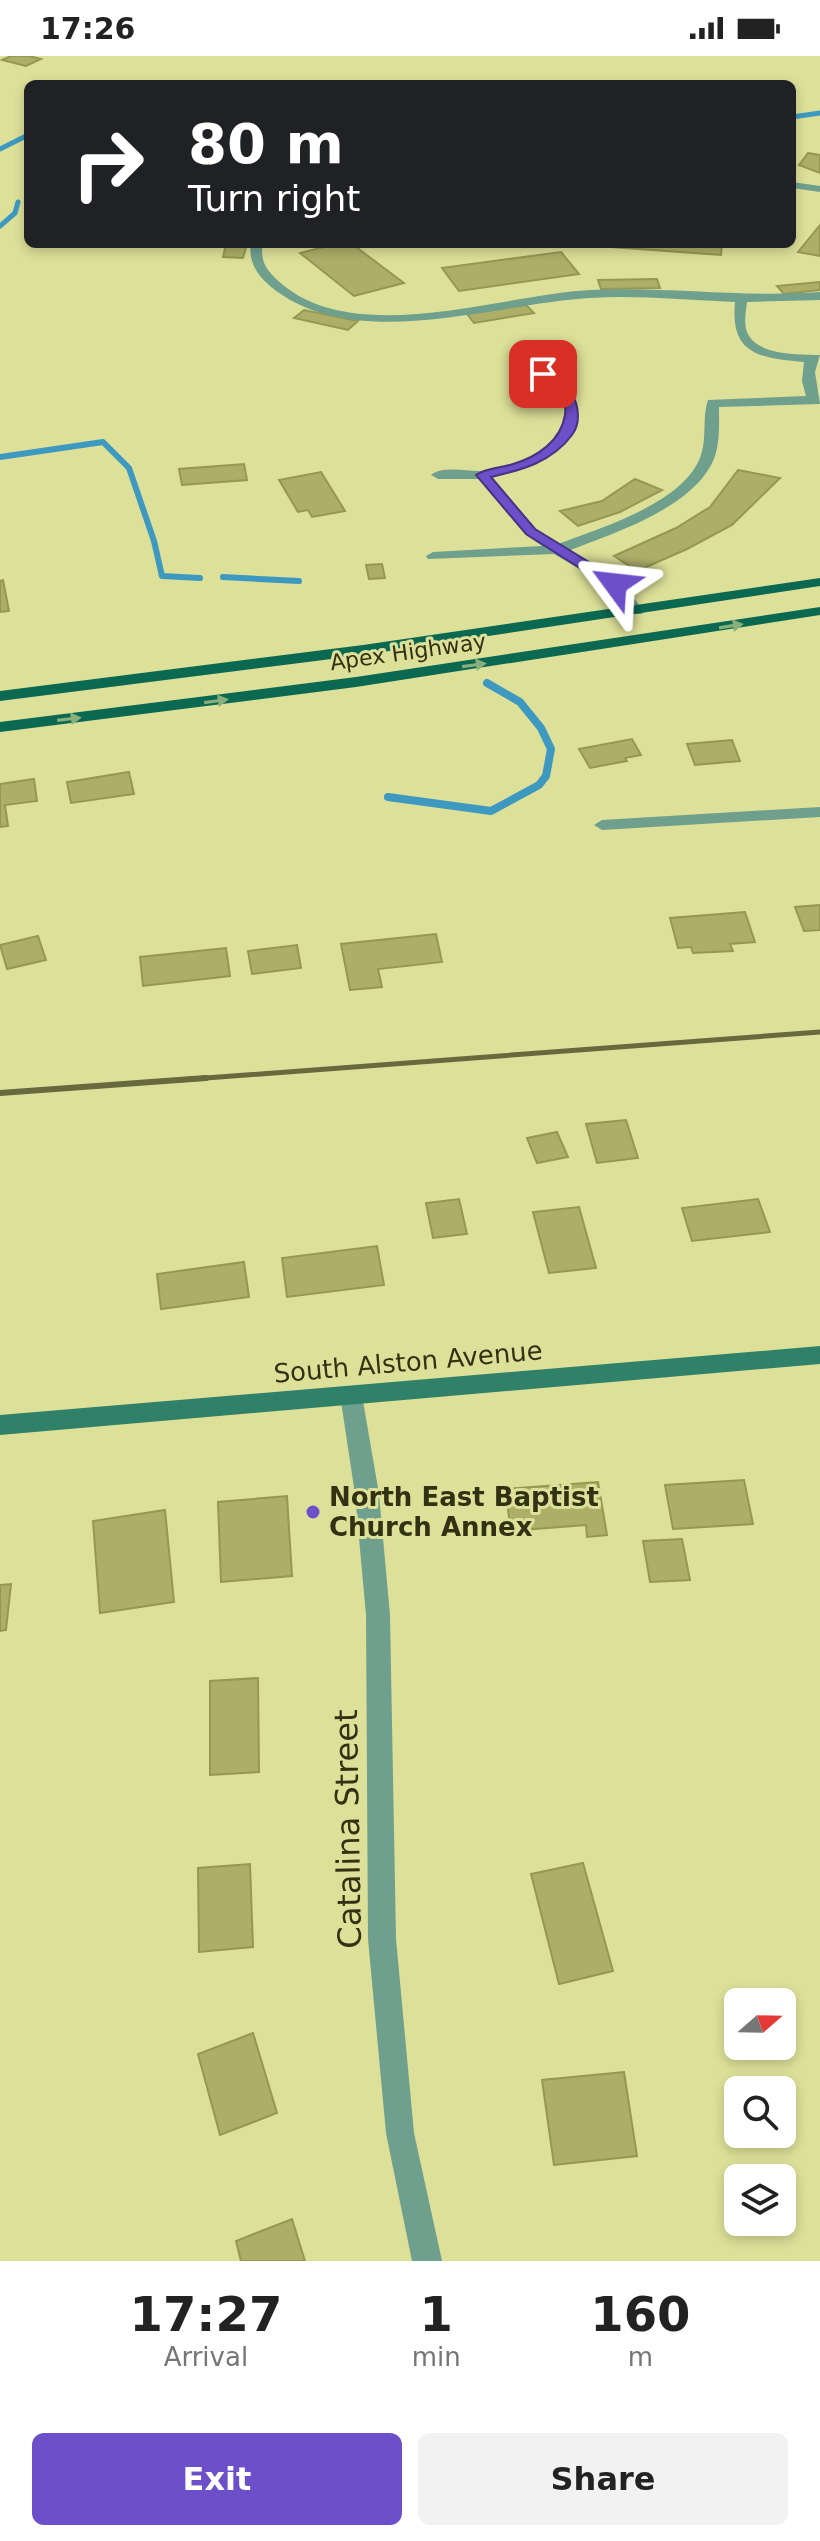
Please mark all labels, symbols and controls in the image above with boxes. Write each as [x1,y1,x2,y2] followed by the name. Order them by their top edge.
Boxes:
[40,11,136,46] text: 17:26
[188,111,344,176] text: 80 m
[56,112,160,216] icon: right
[188,178,360,219] text: Turn right
[509,340,577,408] pin
[521,352,565,396] icon: arrive
[573,542,657,626] position arrow
[718,619,743,632] one-way arrow
[328,629,488,675] street label: Apex Highway
[461,658,486,671] one-way arrow
[204,694,229,707] one-way arrow
[57,712,82,725] one-way arrow
[272,1335,544,1389] street label: South Alston Avenue
[329,1482,599,1542] place label: North East Baptist Church Annex
[304,1503,322,1521] marker: North East Baptist Church Annex
[327,1709,369,1949] street label: Catalina Street
[724,1988,796,2060] north arrow
[724,1988,796,2236] map controls
[724,2076,796,2148] button: search
[724,2164,796,2236] button: layers
[129,2286,282,2342] text: 17:27
[420,2286,453,2342] text: 1
[590,2286,690,2342] text: 160
[164,2342,248,2372] text: Arrival
[412,2342,461,2372] text: min
[628,2342,653,2372] text: m
[32,2433,402,2525] button: Exit
[418,2433,788,2525] button: Share

